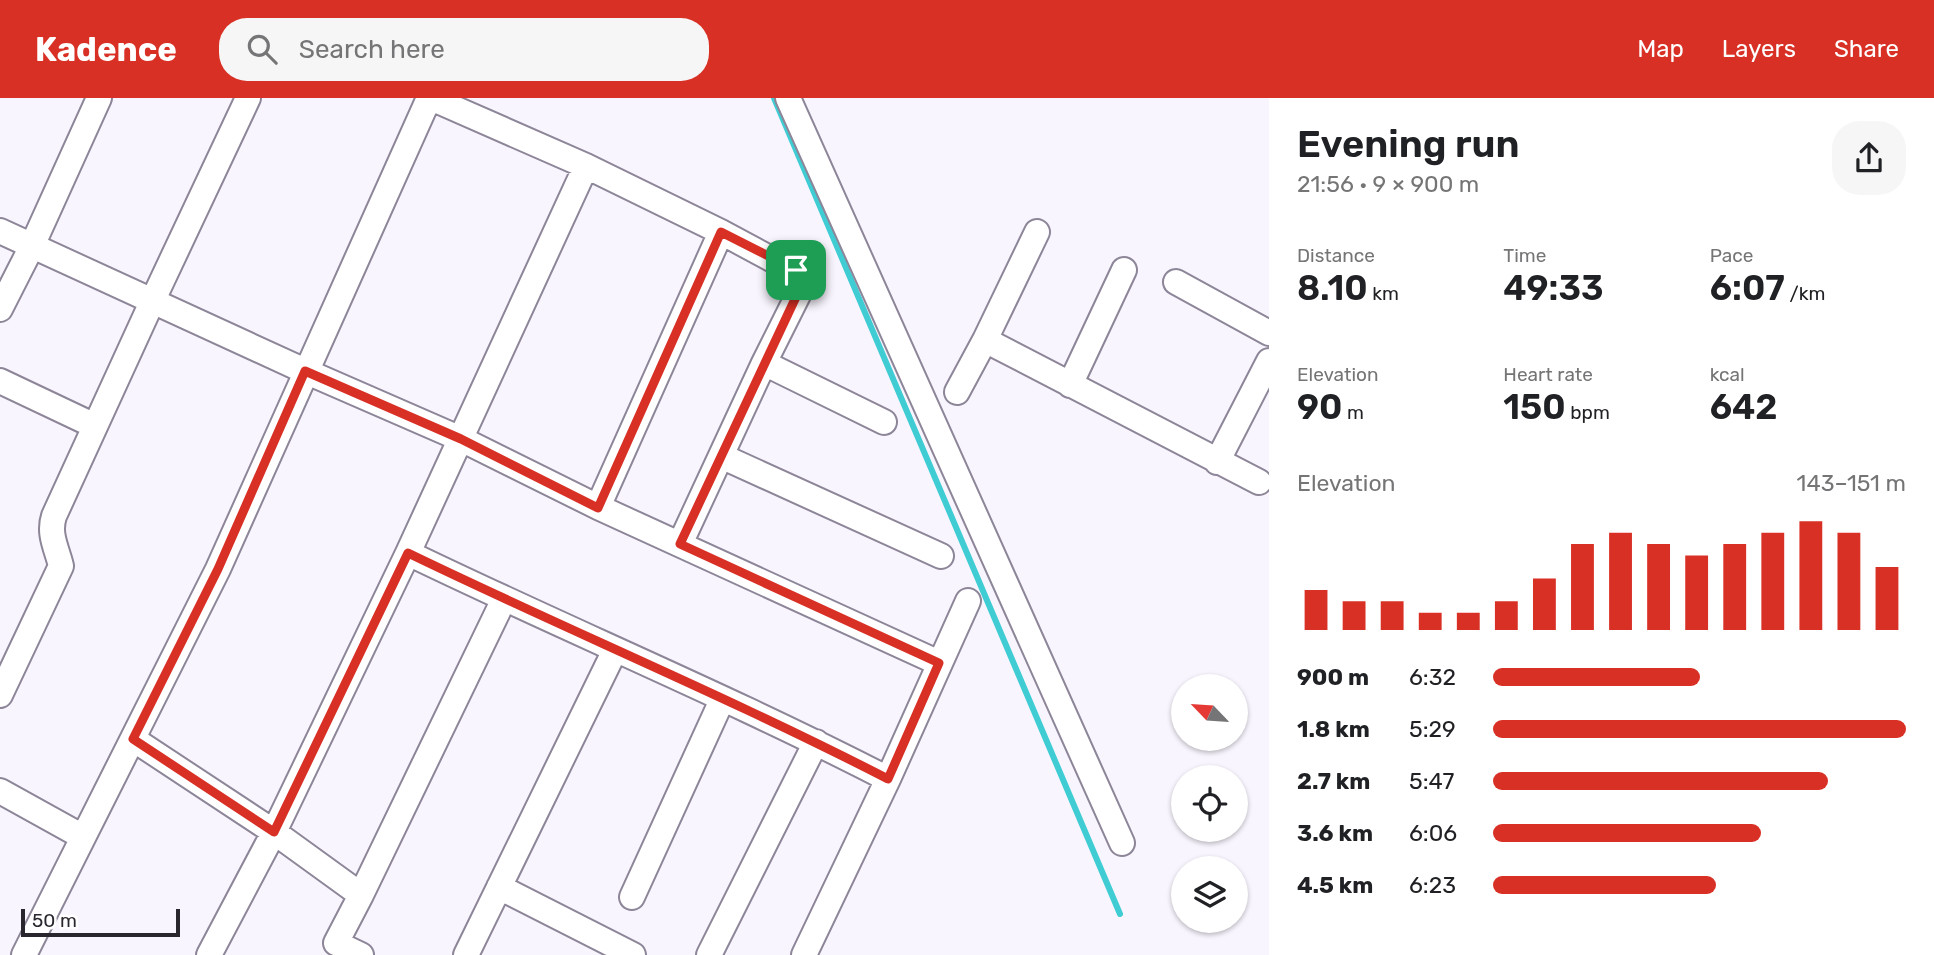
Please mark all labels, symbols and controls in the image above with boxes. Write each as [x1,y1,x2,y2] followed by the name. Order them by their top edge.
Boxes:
[219,18,709,81] search box
[35,30,177,69] text: Kadence
[243,30,281,68] icon: search
[299,34,445,65] text: Search here
[1637,35,1684,63] text: Map
[1722,35,1796,63] text: Layers
[1834,35,1899,63] text: Share
[1297,121,1520,167] text: Evening run
[1832,121,1906,195] button: share
[1297,170,1479,198] text: 21:56 · 9 × 900 m
[766,240,826,300] pin
[1297,244,1375,267] text: Distance
[1503,244,1546,267] text: Time
[1710,244,1753,267] text: Pace
[777,251,815,289] icon: arrive
[1297,267,1368,309] text: 8.10
[1503,267,1604,309] text: 49:33
[1710,267,1785,309] text: 6:07
[1368,282,1399,305] text: km
[1785,282,1825,305] text: /km
[1297,363,1378,386] text: Elevation
[1503,363,1593,386] text: Heart rate
[1710,363,1745,386] text: kcal
[1297,386,1342,428] text: 90
[1503,386,1566,428] text: 150
[1710,386,1778,428] text: 642
[1342,401,1364,424] text: m
[1566,401,1610,424] text: bpm
[1297,469,1396,497] text: Elevation
[1797,469,1906,497] text: 143–151 m
[1297,663,1369,691] text: 900 m
[1409,663,1456,691] text: 6:32
[1171,674,1248,751] north arrow
[1171,674,1248,933] map controls
[1297,715,1370,743] text: 1.8 km
[1409,715,1456,743] text: 5:29
[1171,765,1248,842] button: locate
[1297,767,1370,795] text: 2.7 km
[1409,767,1454,795] text: 5:47
[1297,819,1373,847] text: 3.6 km
[1409,819,1457,847] text: 6:06
[1171,856,1248,933] button: layers
[1297,871,1373,899] text: 4.5 km
[1409,871,1456,899] text: 6:23
[21,906,180,938] scale bar
[32,909,77,932] text: 50 m

